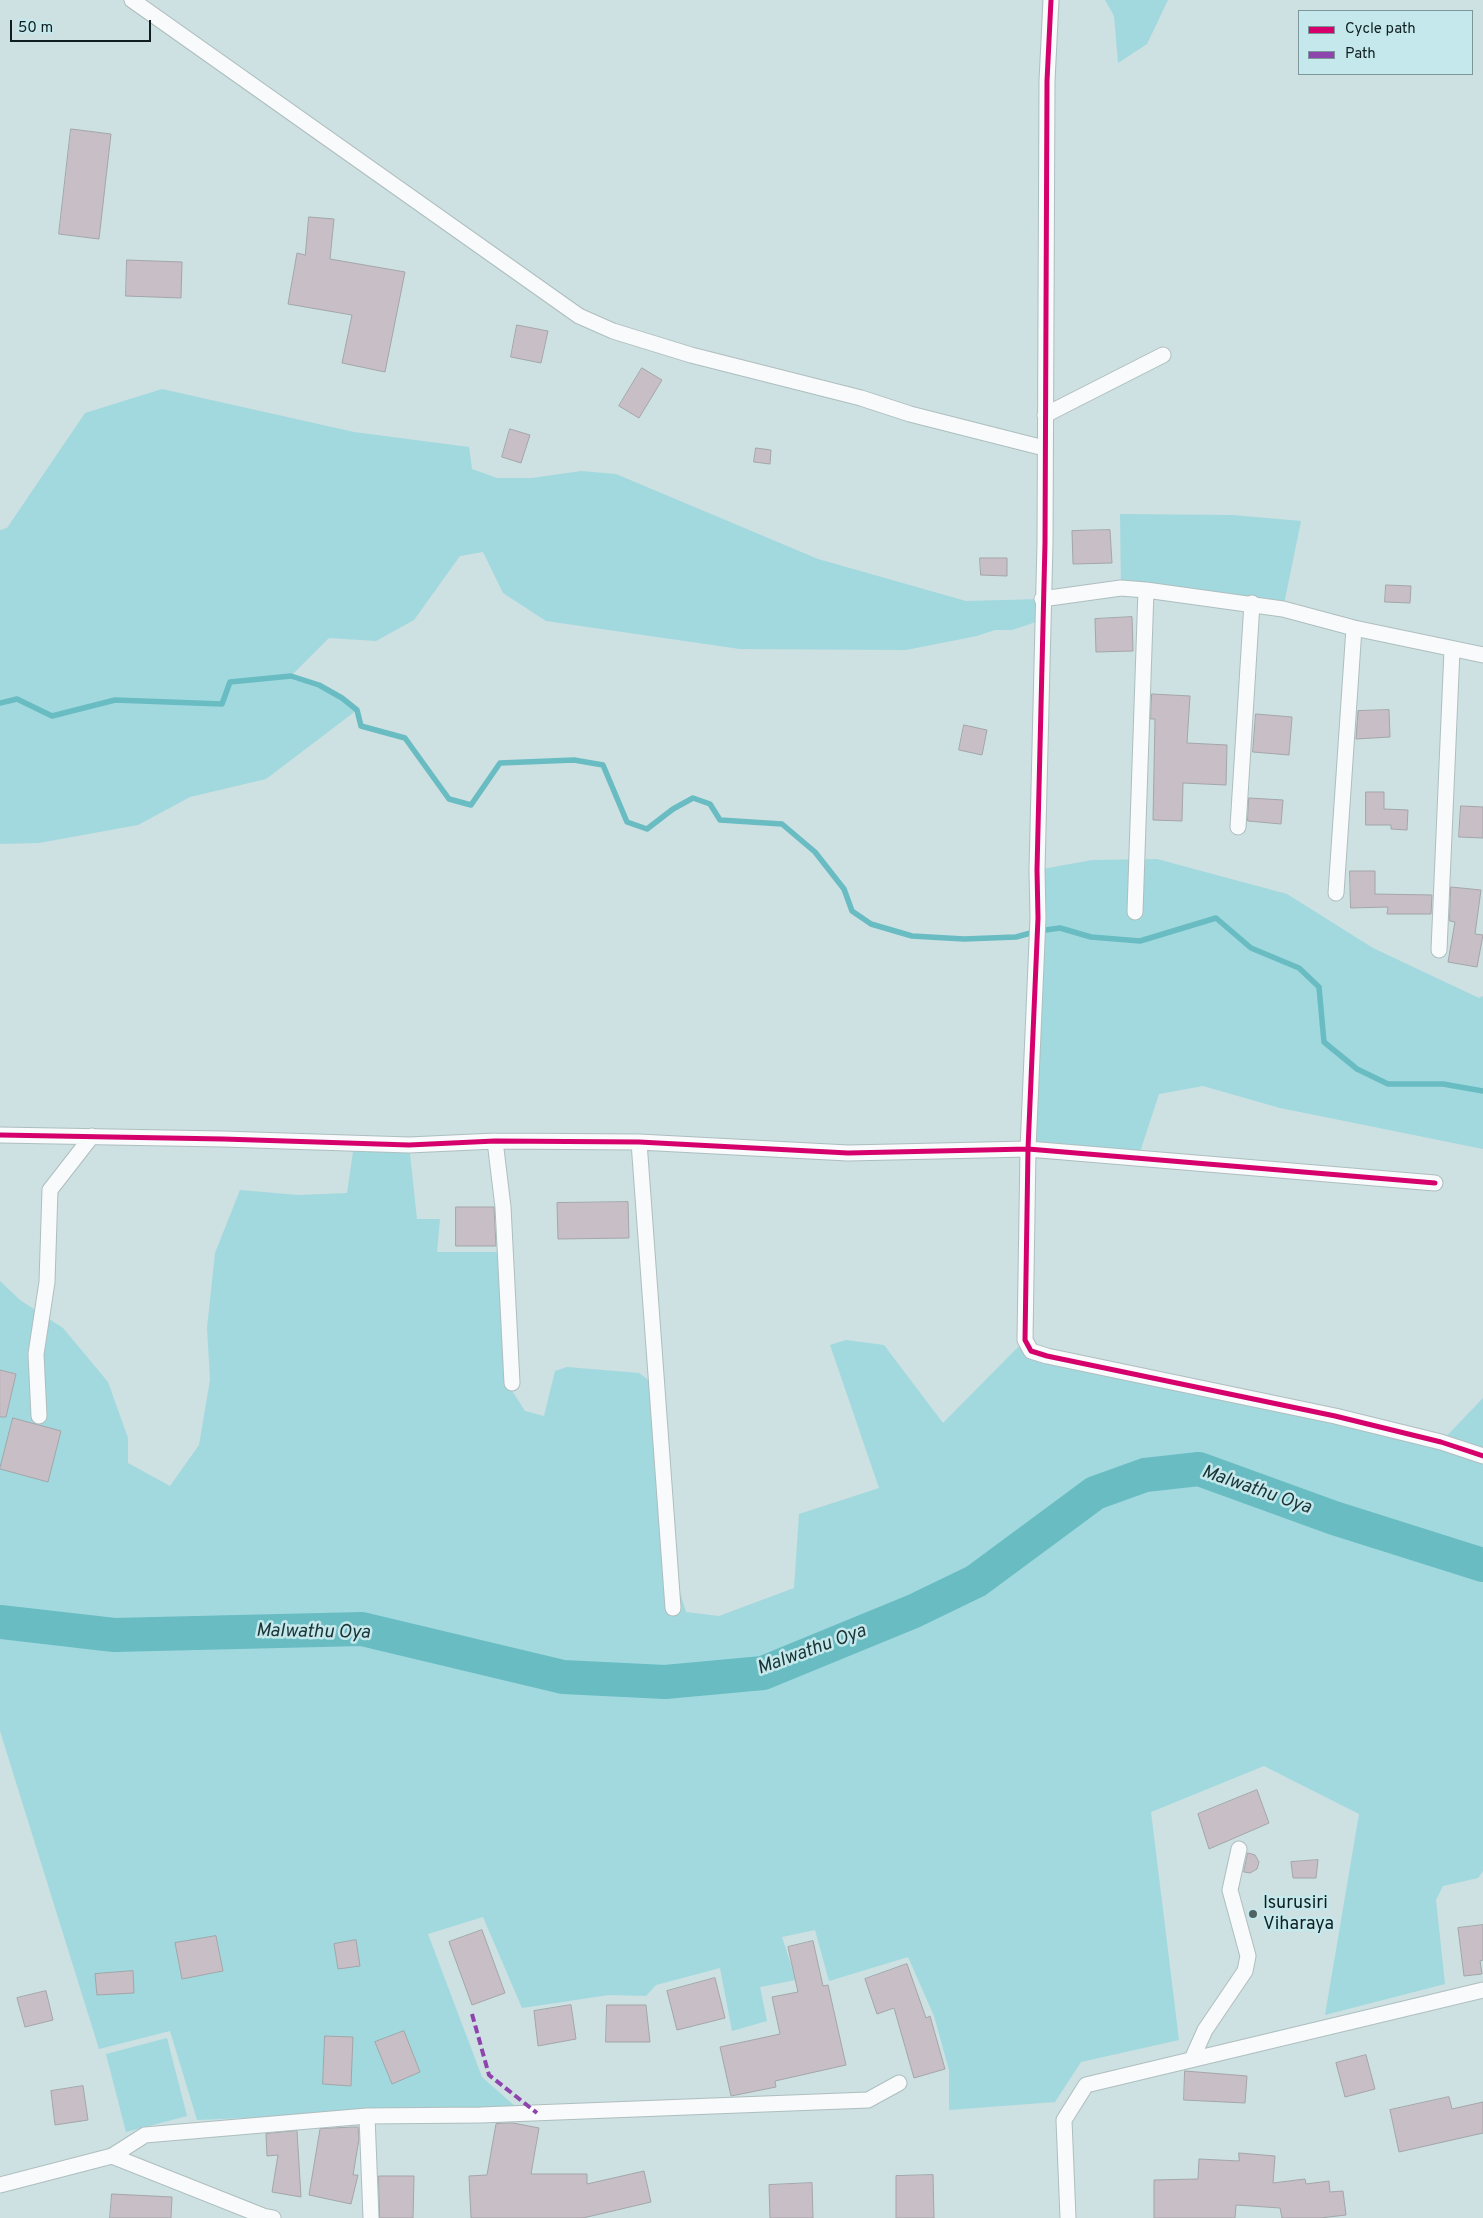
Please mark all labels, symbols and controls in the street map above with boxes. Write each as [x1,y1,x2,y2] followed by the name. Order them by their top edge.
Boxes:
[12,10,154,42] scale bar
[1298,10,1473,75] legend
[18,19,53,38] text: 50 m
[1345,20,1416,39] text: Cycle path
[1345,45,1376,64] text: Path
[1198,1462,1314,1520] water label: Malwathu Oya
[256,1621,370,1645] water label: Malwathu Oya
[754,1621,870,1681] water label: Malwathu Oya
[1263,1893,1334,1936] place label: Isurusiri Viharaya
[1247,1908,1259,1920] marker: Isurusiri Viharaya

